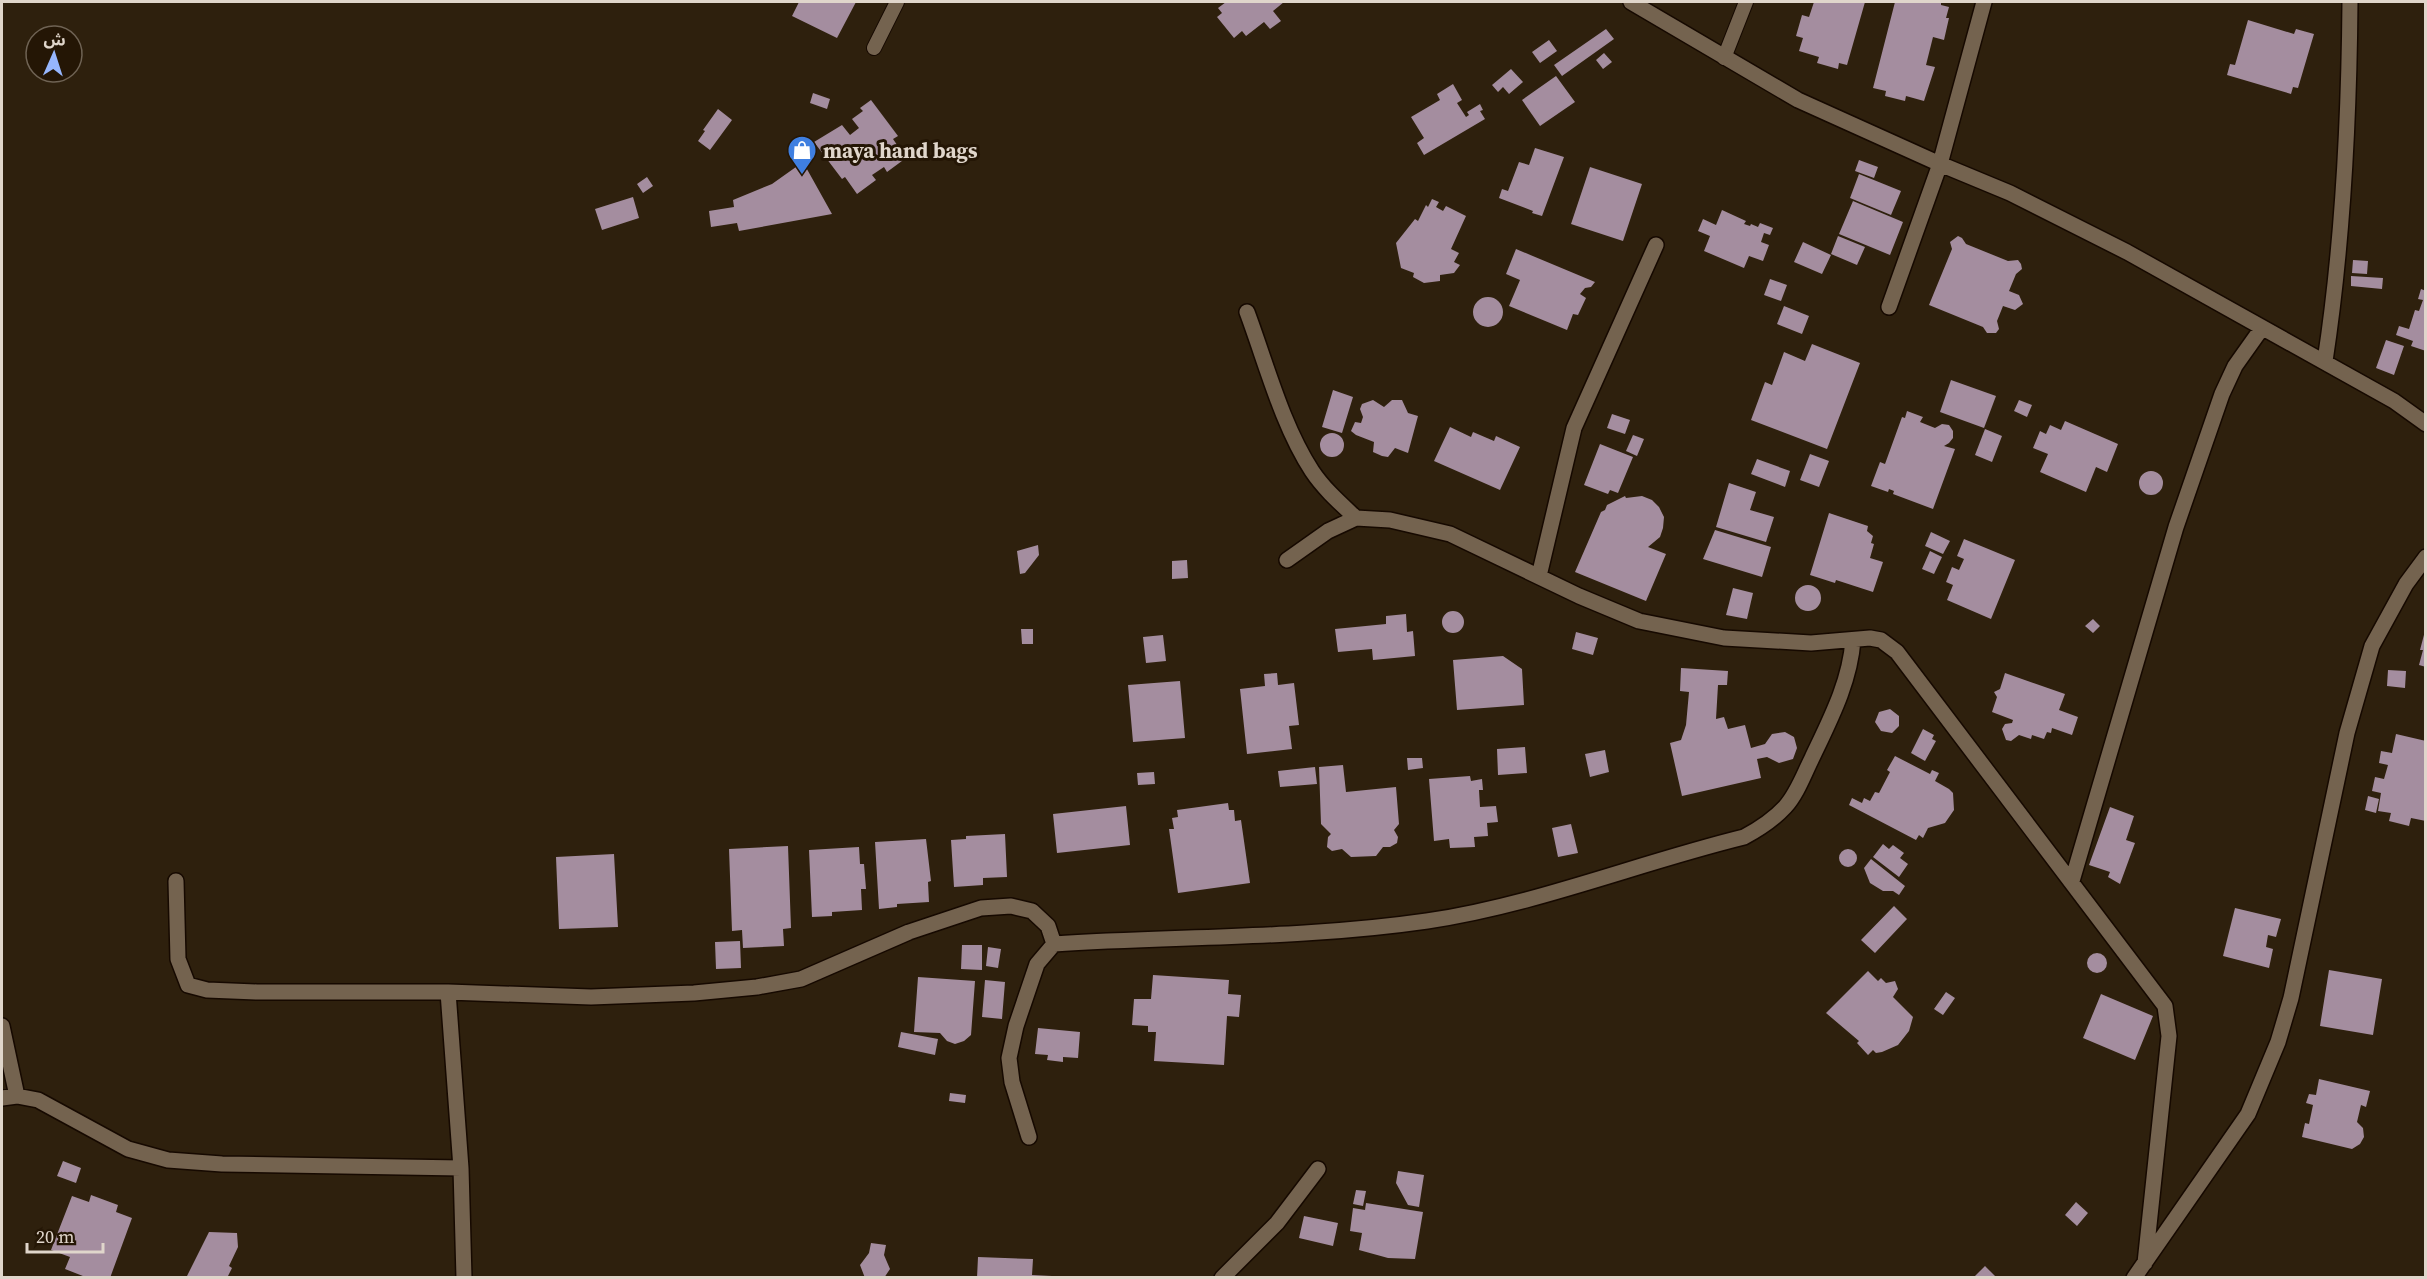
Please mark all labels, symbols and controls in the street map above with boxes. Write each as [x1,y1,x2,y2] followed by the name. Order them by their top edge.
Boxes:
[24,24,84,84] north arrow
[43,27,66,51] text: ش
[786,134,818,176] shop icon: maya hand bags
[823,136,978,165] place label: maya hand bags
[27,1216,104,1254] scale bar
[36,1224,74,1249] text: 20 m

